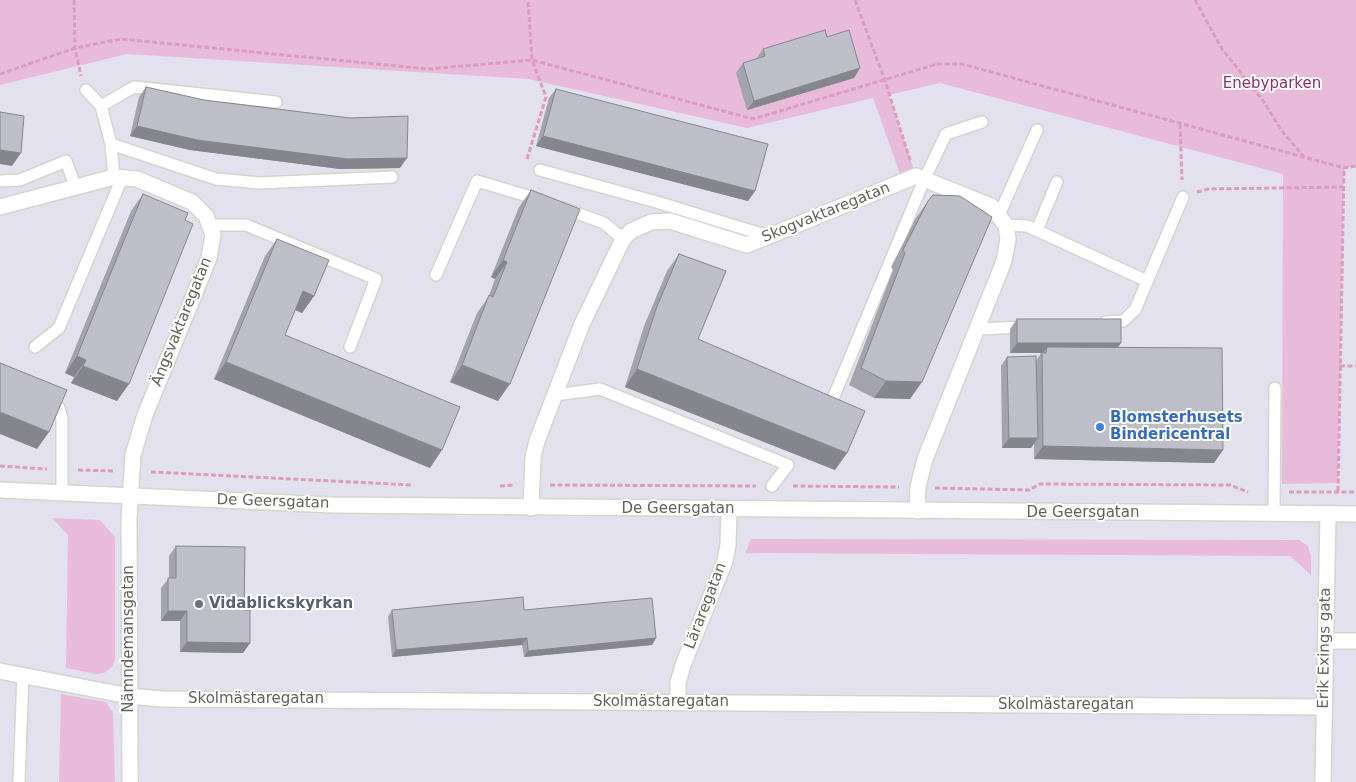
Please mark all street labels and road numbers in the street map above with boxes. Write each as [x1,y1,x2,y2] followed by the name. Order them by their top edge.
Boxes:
[759,179,893,247] street label: Skogvaktaregatan
[148,255,216,389] street label: Ängsvaktaregatan
[216,491,330,513] street label: De Geersgatan
[622,500,734,518] street label: De Geersgatan
[1027,504,1139,522] street label: De Geersgatan
[681,560,731,652] street label: Läraregatan
[120,565,138,713] street label: Nämndemansgatan
[1315,587,1335,709] street label: Erik Exings gata
[188,690,324,708] street label: Skolmästaregatan
[593,693,729,711] street label: Skolmästaregatan
[998,696,1134,714] street label: Skolmästaregatan

